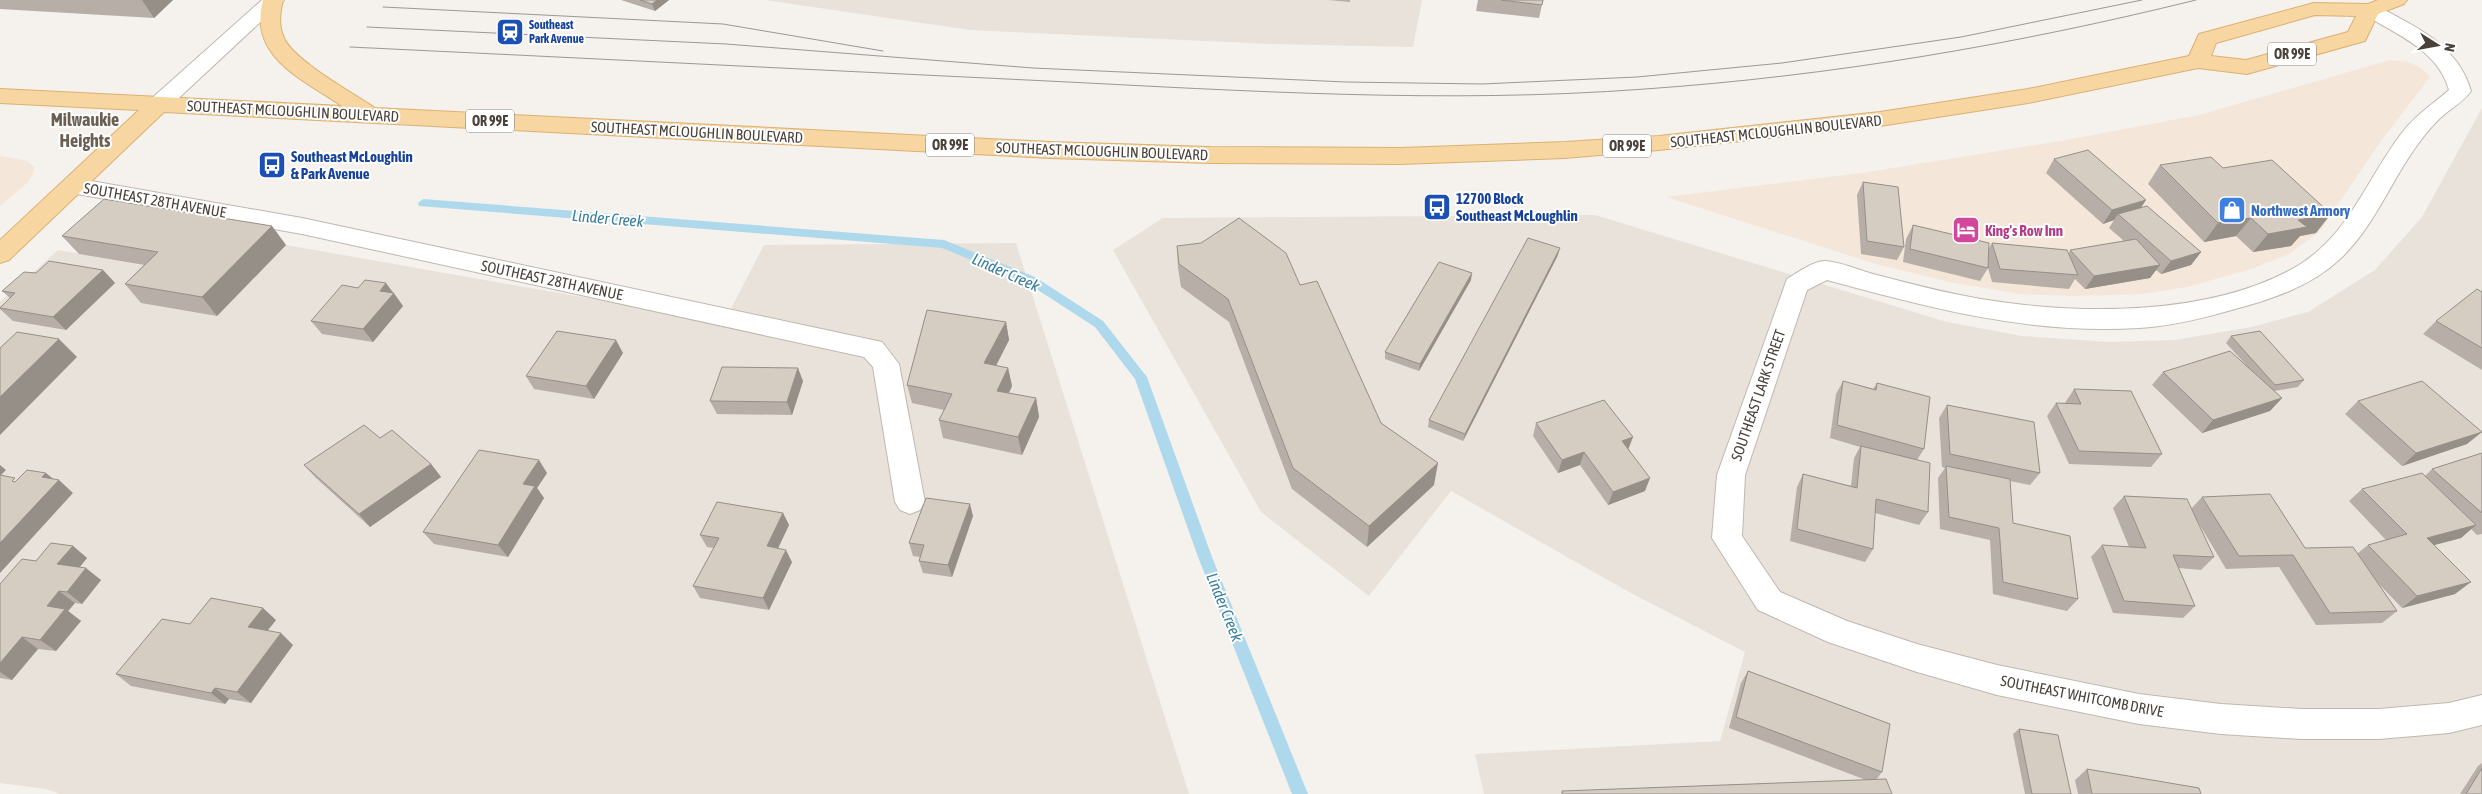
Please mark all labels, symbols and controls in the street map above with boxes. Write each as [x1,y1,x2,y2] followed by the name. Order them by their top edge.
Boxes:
[495,17,525,47] station icon: Southeast Park Avenue
[529,18,584,46] place label: Southeast Park Avenue
[2412,20,2462,70] north arrow
[2268,42,2316,66] road number: OR 99E
[2441,42,2458,53] text: N
[187,97,399,125] street label: SOUTHEAST MCLOUGHLIN BOULEVARD
[51,109,119,151] district label: Milwaukie Heights
[466,110,514,132] road number: OR 99E
[1670,111,1882,151] street label: SOUTHEAST MCLOUGHLIN BOULEVARD
[591,118,803,146] street label: SOUTHEAST MCLOUGHLIN BOULEVARD
[926,134,974,156] road number: OR 99E
[1603,134,1651,158] road number: OR 99E
[996,139,1208,163] street label: SOUTHEAST MCLOUGHLIN BOULEVARD
[291,148,413,182] place label: Southeast McLoughlin & Park Avenue
[257,150,287,180] bus stop icon: Southeast McLoughlin & Park Avenue
[83,179,228,221] street label: SOUTHEAST 28TH AVENUE
[1456,190,1578,224] place label: 12700 Block Southeast McLoughlin
[1422,192,1452,222] bus stop icon: 12700 Block Southeast McLoughlin
[2217,195,2247,225] shop icon: Northwest Armory
[2251,202,2351,219] place label: Northwest Armory
[571,206,646,230] water label: Linder Creek
[1951,215,1981,245] hotel icon: King's Row Inn
[1985,222,2063,239] place label: King's Row Inn
[969,249,1043,295] water label: Linder Creek
[480,257,625,303] street label: SOUTHEAST 28TH AVENUE
[1728,327,1789,463] street label: SOUTHEAST LARK STREET
[1203,570,1247,645] water label: Linder Creek
[1999,672,2165,720] street label: SOUTHEAST WHITCOMB DRIVE

